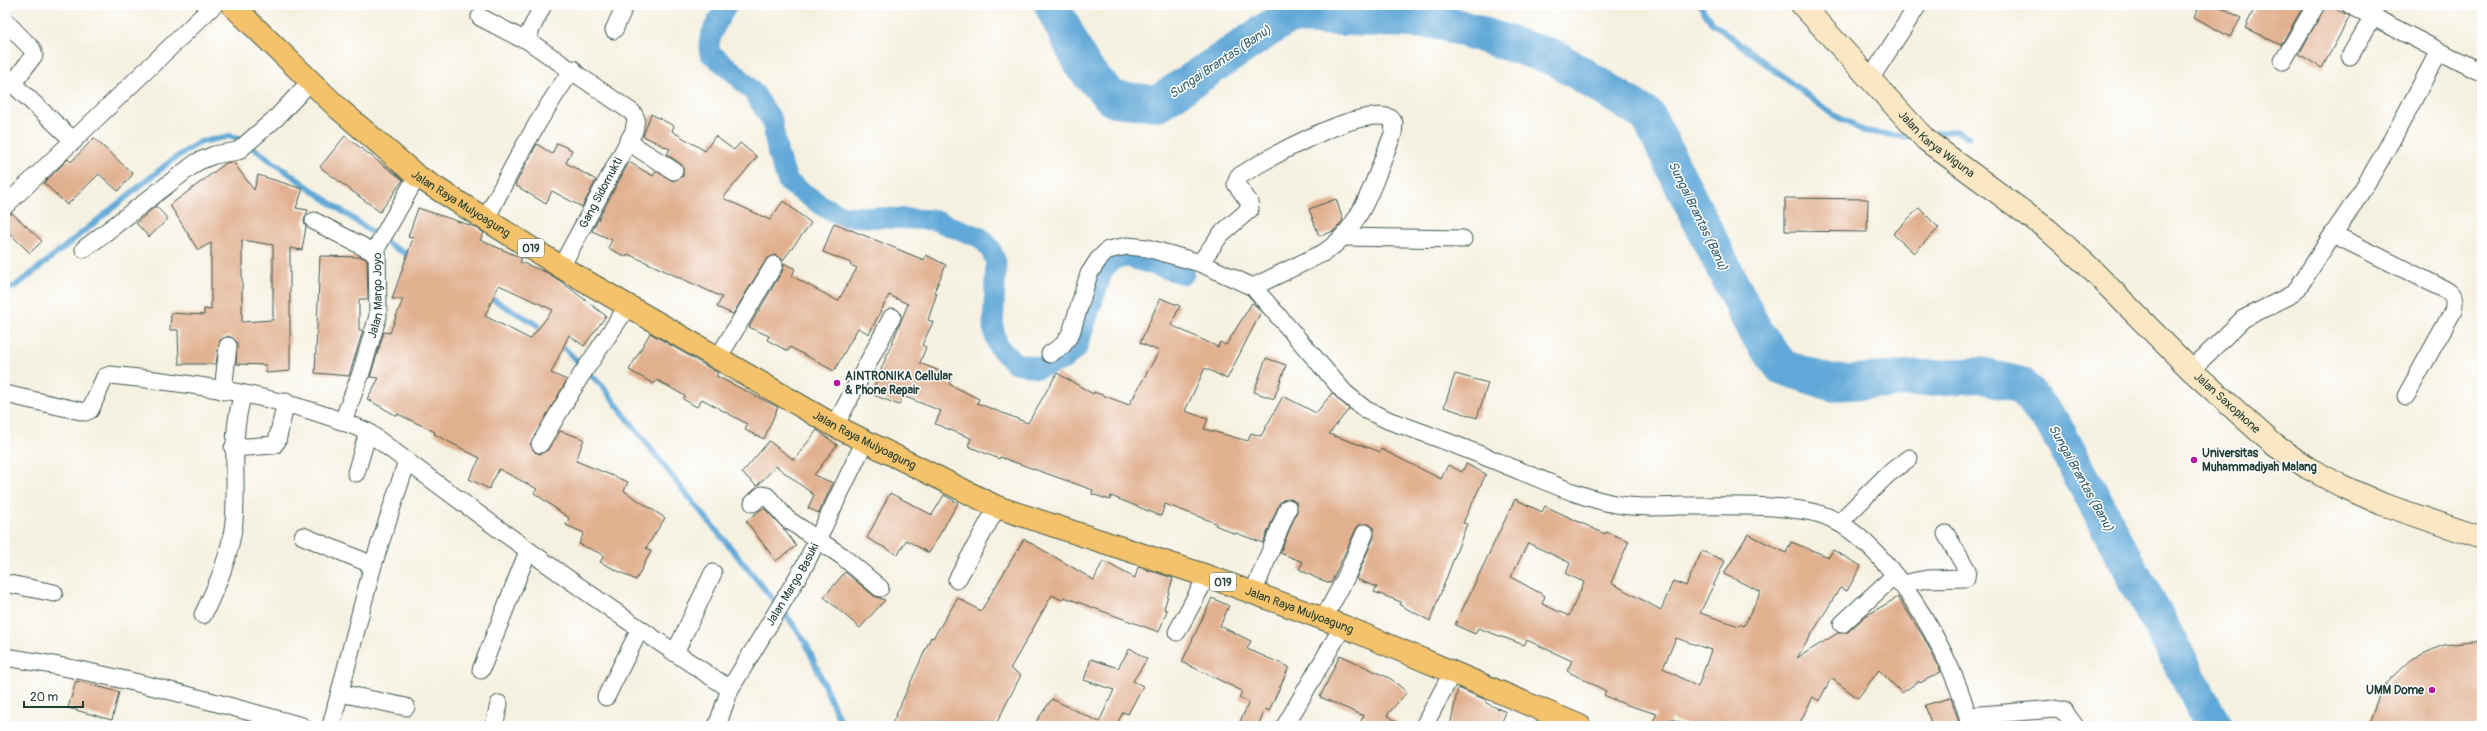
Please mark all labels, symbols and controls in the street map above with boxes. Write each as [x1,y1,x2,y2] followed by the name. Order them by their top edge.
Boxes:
[1166,22,1275,102] water label: Sungai Brantas (Banu)
[1895,107,1978,181] street label: Jalan Karya Wiguna
[576,155,626,231] street label: Gang Sidomukti
[1665,159,1732,274] water label: Sungai Brantas (Banu)
[408,167,513,241] street label: Jalan Raya Mulyoagung
[518,239,544,257] road number: 019
[364,252,386,340] street label: Jalan Margo Joyo
[845,369,953,398] place label: AINTRONIKA Cellular & Phone Repair
[2191,369,2264,437] street label: Jalan Saxophone
[832,378,842,388] marker: AINTRONIKA Cellular & Phone Repair
[810,407,919,473] street label: Jalan Raya Mulyoagung
[2045,422,2117,535] water label: Sungai Brantas (Banu)
[2202,446,2317,475] place label: Universitas Muhammadiyah Malang
[2189,455,2199,465] marker: Universitas Muhammadiyah Malang
[762,541,822,629] street label: Jalan Margo Basuki
[1210,573,1236,591] road number: 019
[1243,583,1356,637] street label: Jalan Raya Mulyoagung
[24,683,83,709] scale bar
[2366,683,2425,698] place label: UMM Dome
[2427,685,2437,695] marker: UMM Dome
[30,690,59,705] text: 20 m

